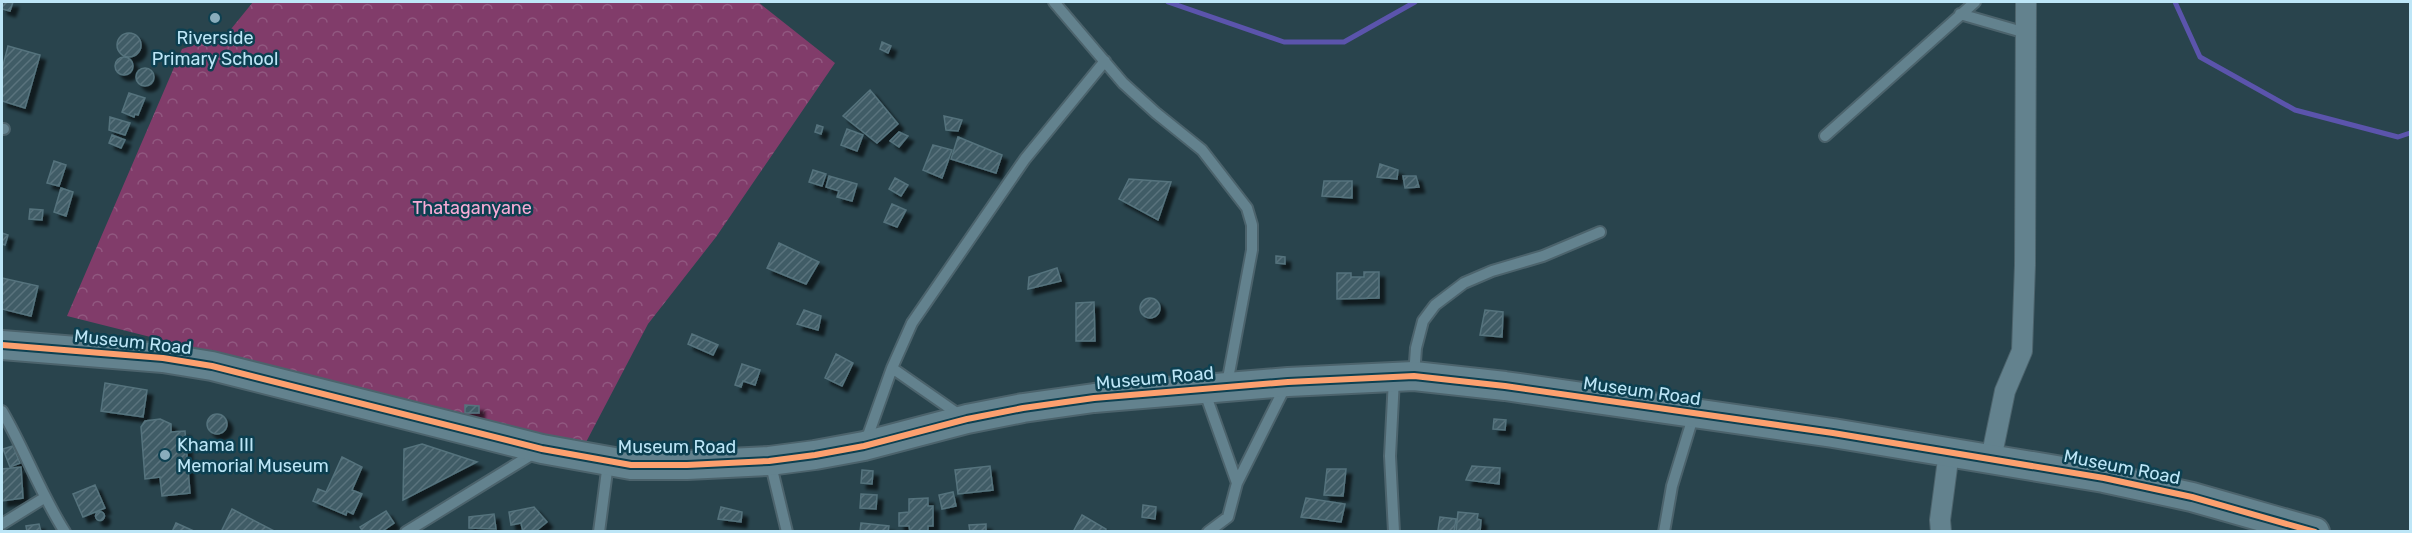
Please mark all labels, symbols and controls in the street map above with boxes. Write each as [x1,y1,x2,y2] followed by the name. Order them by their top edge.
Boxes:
[208,11,222,25] marker: Riverside Primary School
[152,27,278,70] place label: Riverside Primary School
[412,197,532,219] park label: Thataganyane
[73,325,193,359] street label: Museum Road
[1095,362,1215,394] street label: Museum Road
[1582,372,1702,410] street label: Museum Road
[177,434,329,477] place label: Khama III Memorial Museum
[618,436,736,458] street label: Museum Road
[2062,445,2182,489] street label: Museum Road
[158,448,172,462] marker: Khama III Memorial Museum

